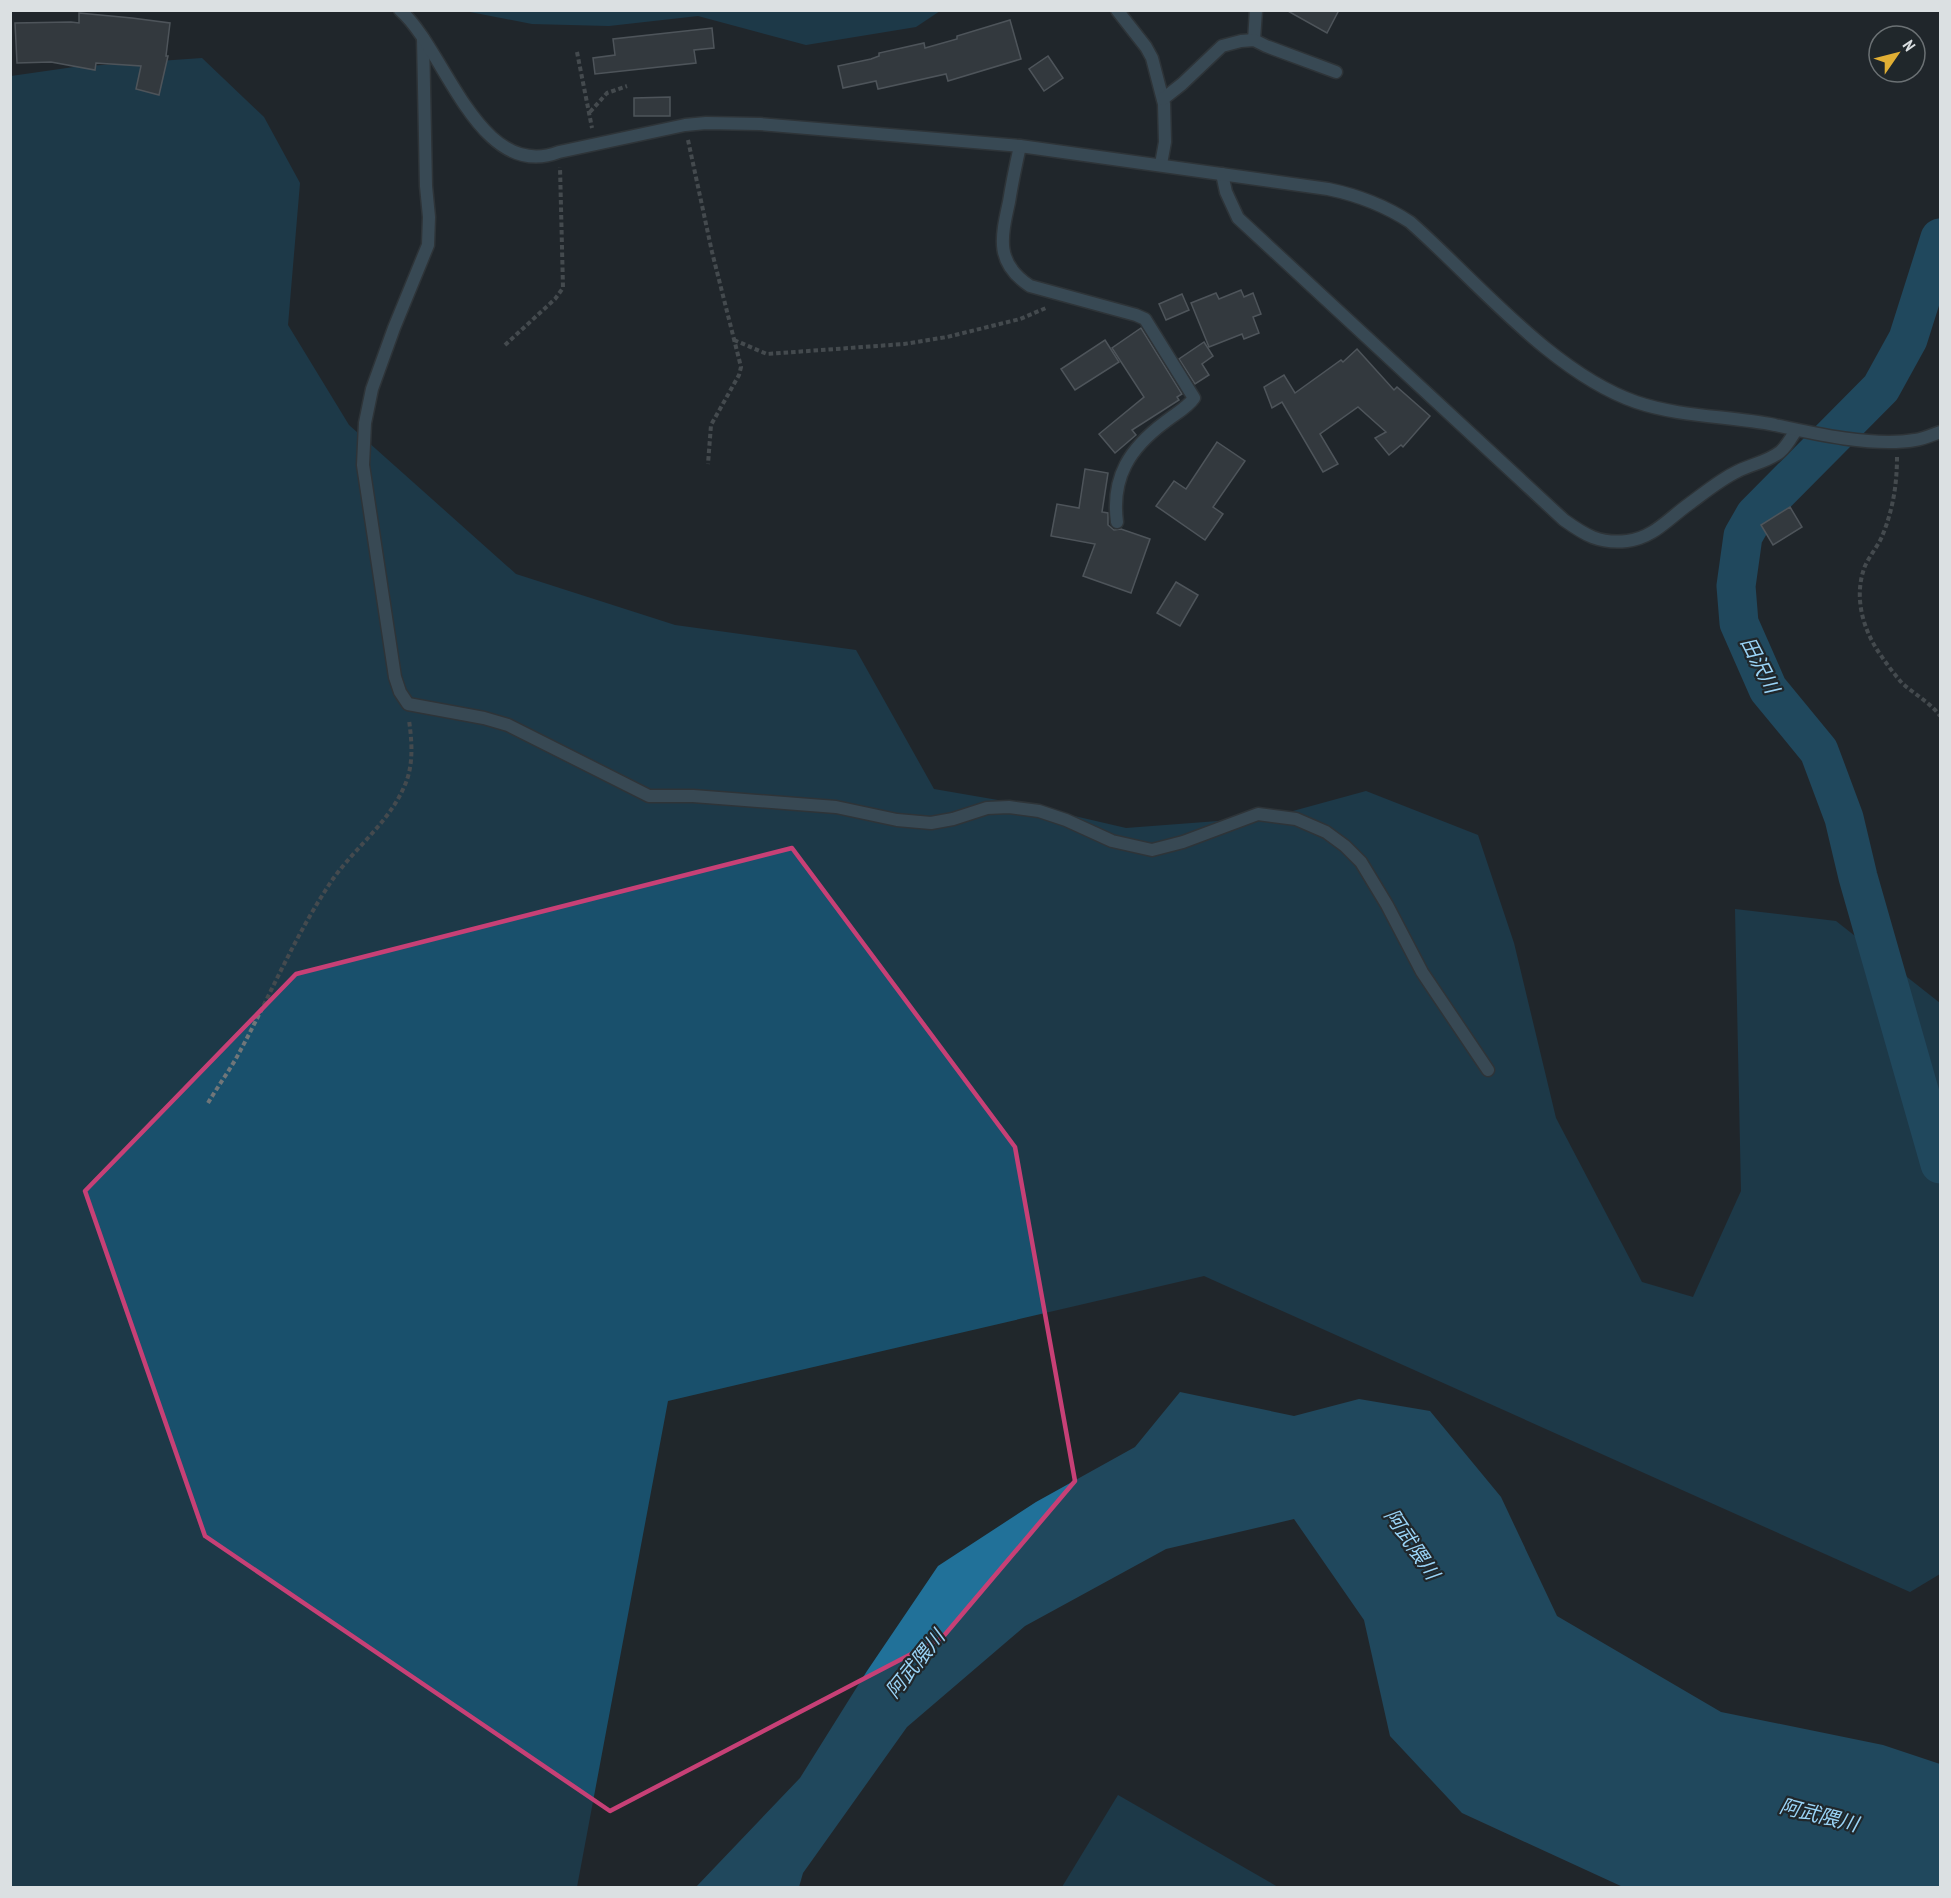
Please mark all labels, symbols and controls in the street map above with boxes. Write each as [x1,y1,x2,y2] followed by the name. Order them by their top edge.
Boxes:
[1867,24,1927,84] north arrow
[1899,36,1920,55] text: N
[1735,632,1786,699] water label: 田沢川
[1379,1504,1446,1586] water label: 阿武隈川
[880,1623,952,1703] water label: 阿武隈川
[1777,1793,1863,1838] water label: 阿武隈川

